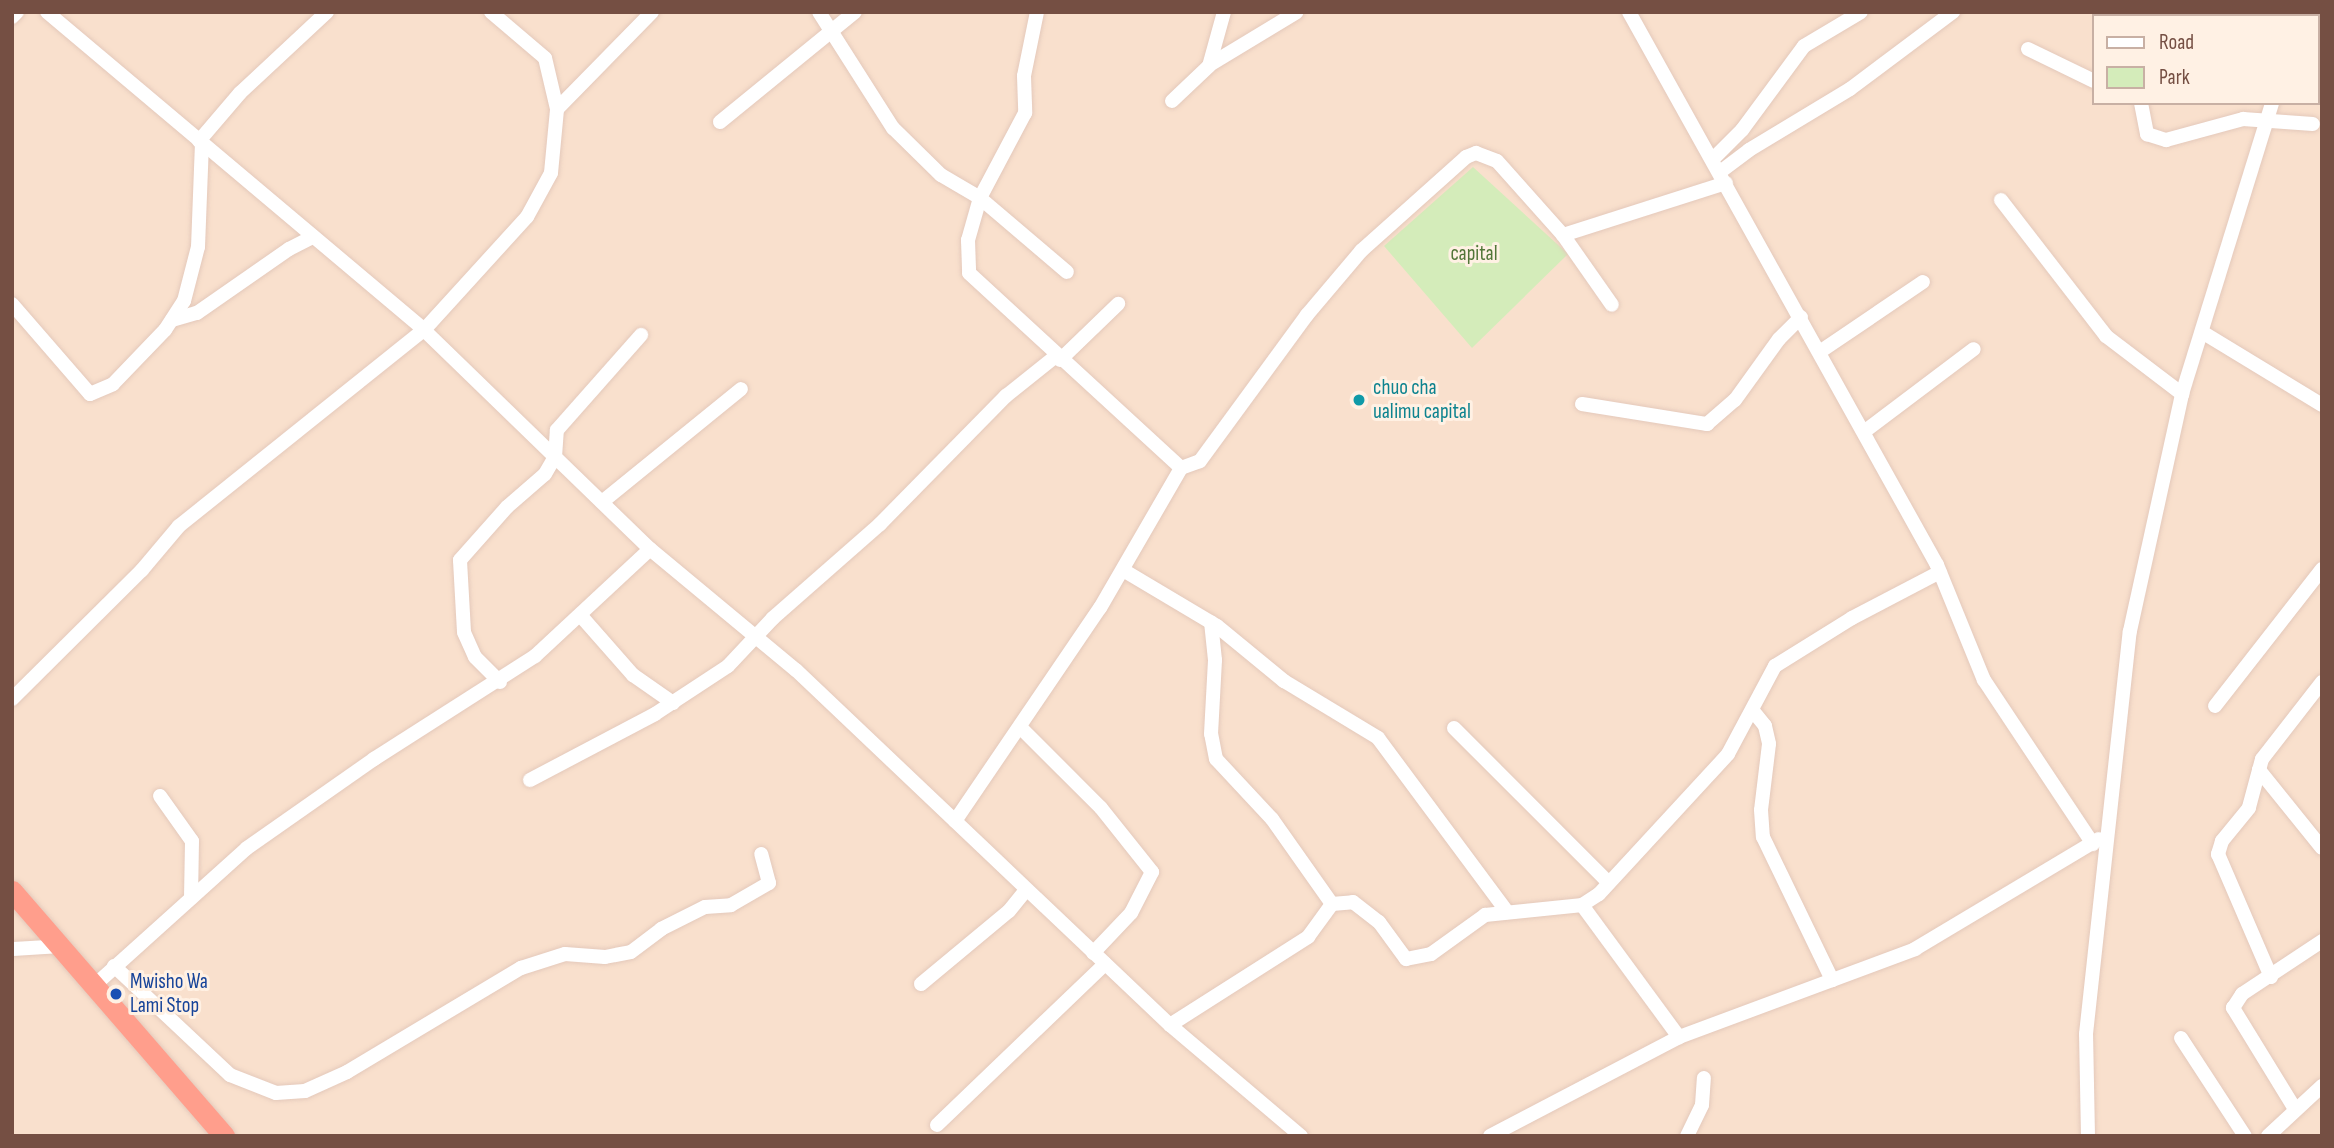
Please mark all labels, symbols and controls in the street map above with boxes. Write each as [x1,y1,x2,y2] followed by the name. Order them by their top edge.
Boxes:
[2092,14,2320,105] legend
[2159,30,2194,55] text: Road
[2159,65,2190,90] text: Park
[1450,241,1498,267] park label: capital
[1373,375,1471,425] place label: chuo cha ualimu capital
[1351,392,1367,408] marker: chuo cha ualimu capital
[130,969,208,1019] place label: Mwisho Wa Lami Stop
[108,986,124,1002] marker: Mwisho Wa Lami Stop

